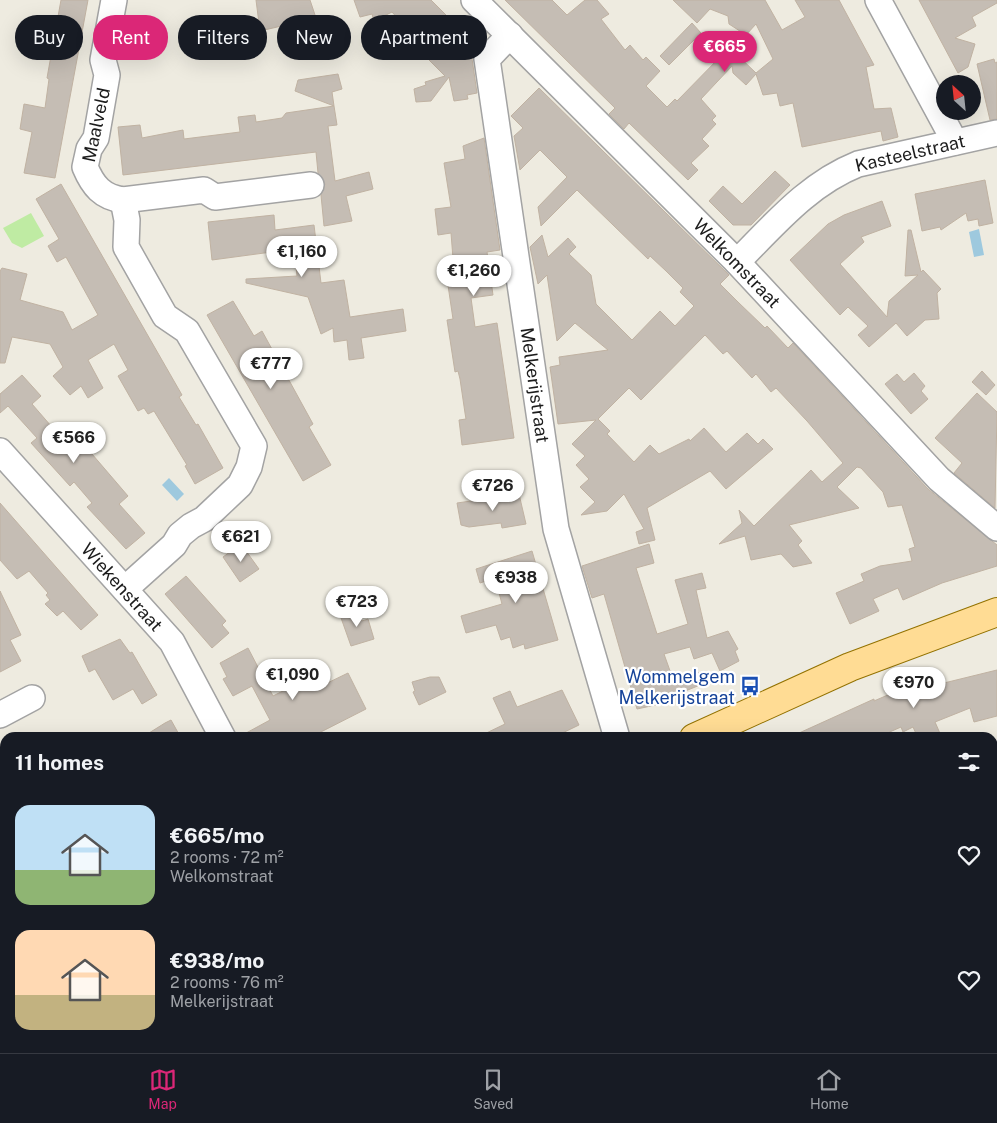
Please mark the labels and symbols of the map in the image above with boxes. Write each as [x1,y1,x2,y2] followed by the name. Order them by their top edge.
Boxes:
[695,30,755,73] pin: €665
[936,75,981,120] north arrow
[78,86,114,164] street label: Maalveld
[853,130,967,176] street label: Kasteelstraat
[689,214,785,312] street label: Welkomstraat
[261,236,343,278] pin: €1,160
[433,254,515,297] pin: €1,260
[516,326,554,444] street label: Melkerijstraat
[241,348,301,390] pin: €777
[44,422,104,464] pin: €566
[463,470,523,512] pin: €726
[211,520,271,563] pin: €621
[77,539,167,635] street label: Wiekenstraat
[486,562,546,604] pin: €938
[327,586,387,628] pin: €723
[252,658,334,701] pin: €1,090
[618,666,735,708] place label: Wommelgem Melkerijstraat
[884,666,944,709] pin: €970
[739,675,761,697] bus stop icon: Wommelgem Melkerijstraat

